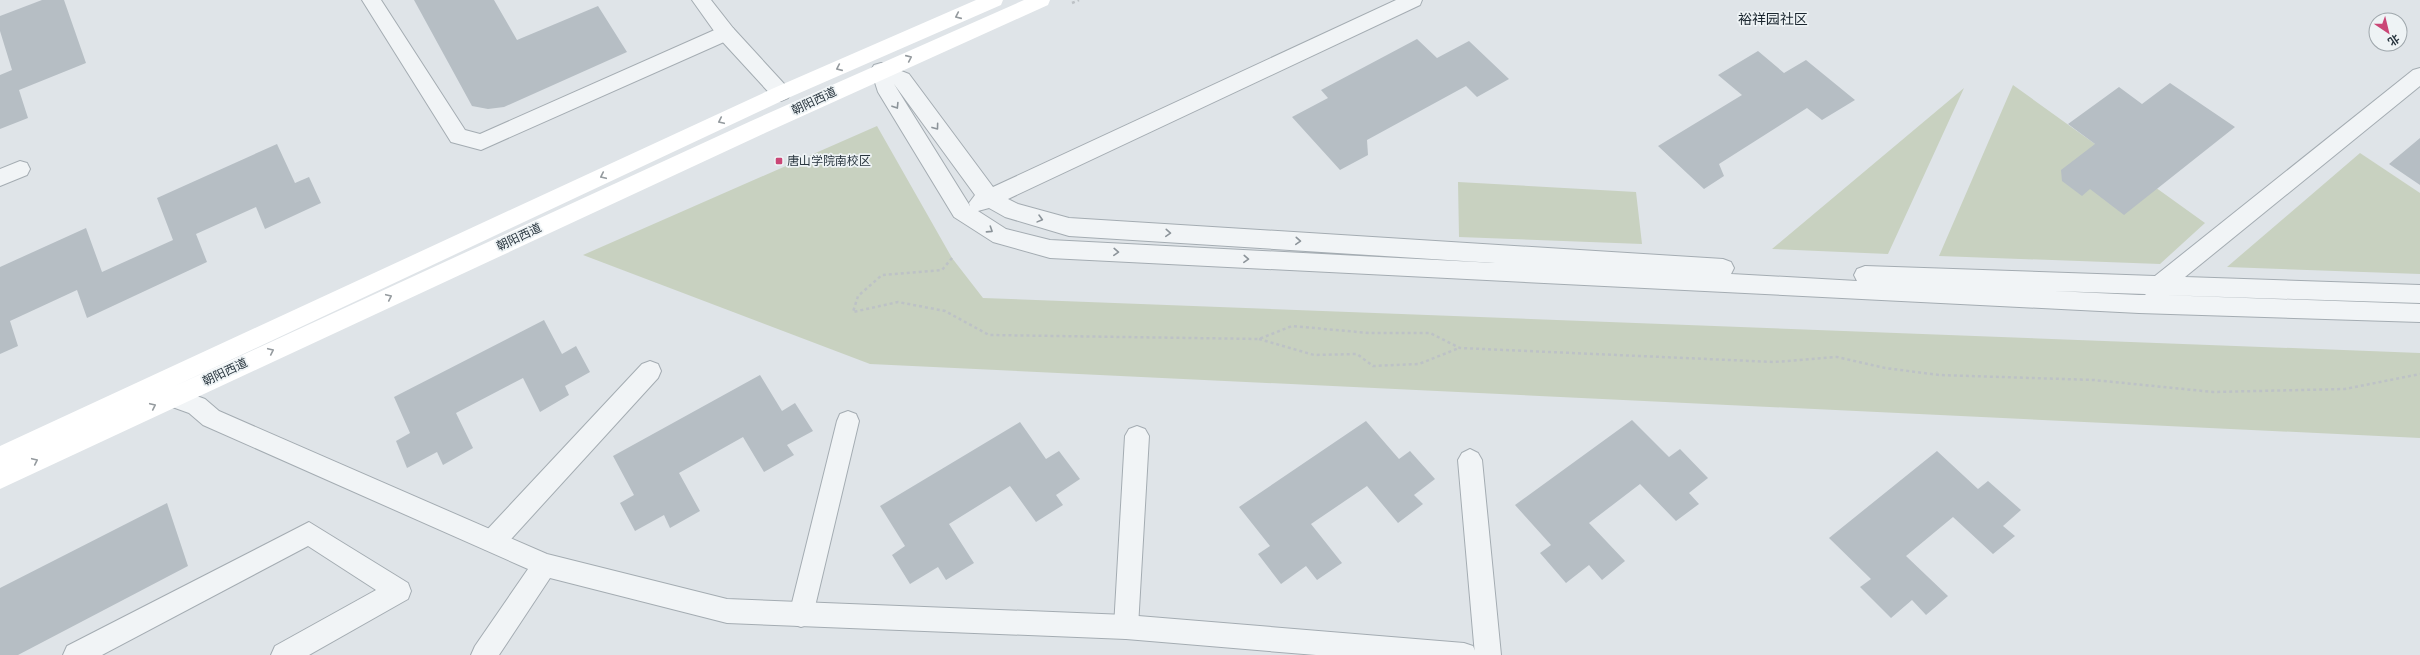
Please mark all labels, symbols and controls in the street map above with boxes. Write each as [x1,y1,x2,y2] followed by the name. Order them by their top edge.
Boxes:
[1738,9,1808,28] district label: 裕祥园社区
[955,11,962,19] one-way arrow
[2368,12,2408,52] north arrow
[2385,31,2403,50] text: 北
[904,55,912,63] one-way arrow
[836,63,844,71] one-way arrow
[788,83,839,118] street label: 朝阳西道
[891,102,899,109] one-way arrow
[718,116,725,124] one-way arrow
[932,122,939,129] one-way arrow
[787,152,871,169] place label: 唐山学院南校区
[774,156,784,166] marker: 唐山学院南校区
[600,171,607,179] one-way arrow
[1036,214,1043,223] one-way arrow
[493,219,544,254] street label: 朝阳西道
[986,225,993,232] one-way arrow
[1165,229,1171,238] one-way arrow
[1295,237,1301,246] one-way arrow
[1113,248,1119,257] one-way arrow
[1243,254,1249,263] one-way arrow
[385,294,392,302] one-way arrow
[266,348,274,356] one-way arrow
[199,354,250,389] street label: 朝阳西道
[148,403,156,411] one-way arrow
[31,458,39,466] one-way arrow

